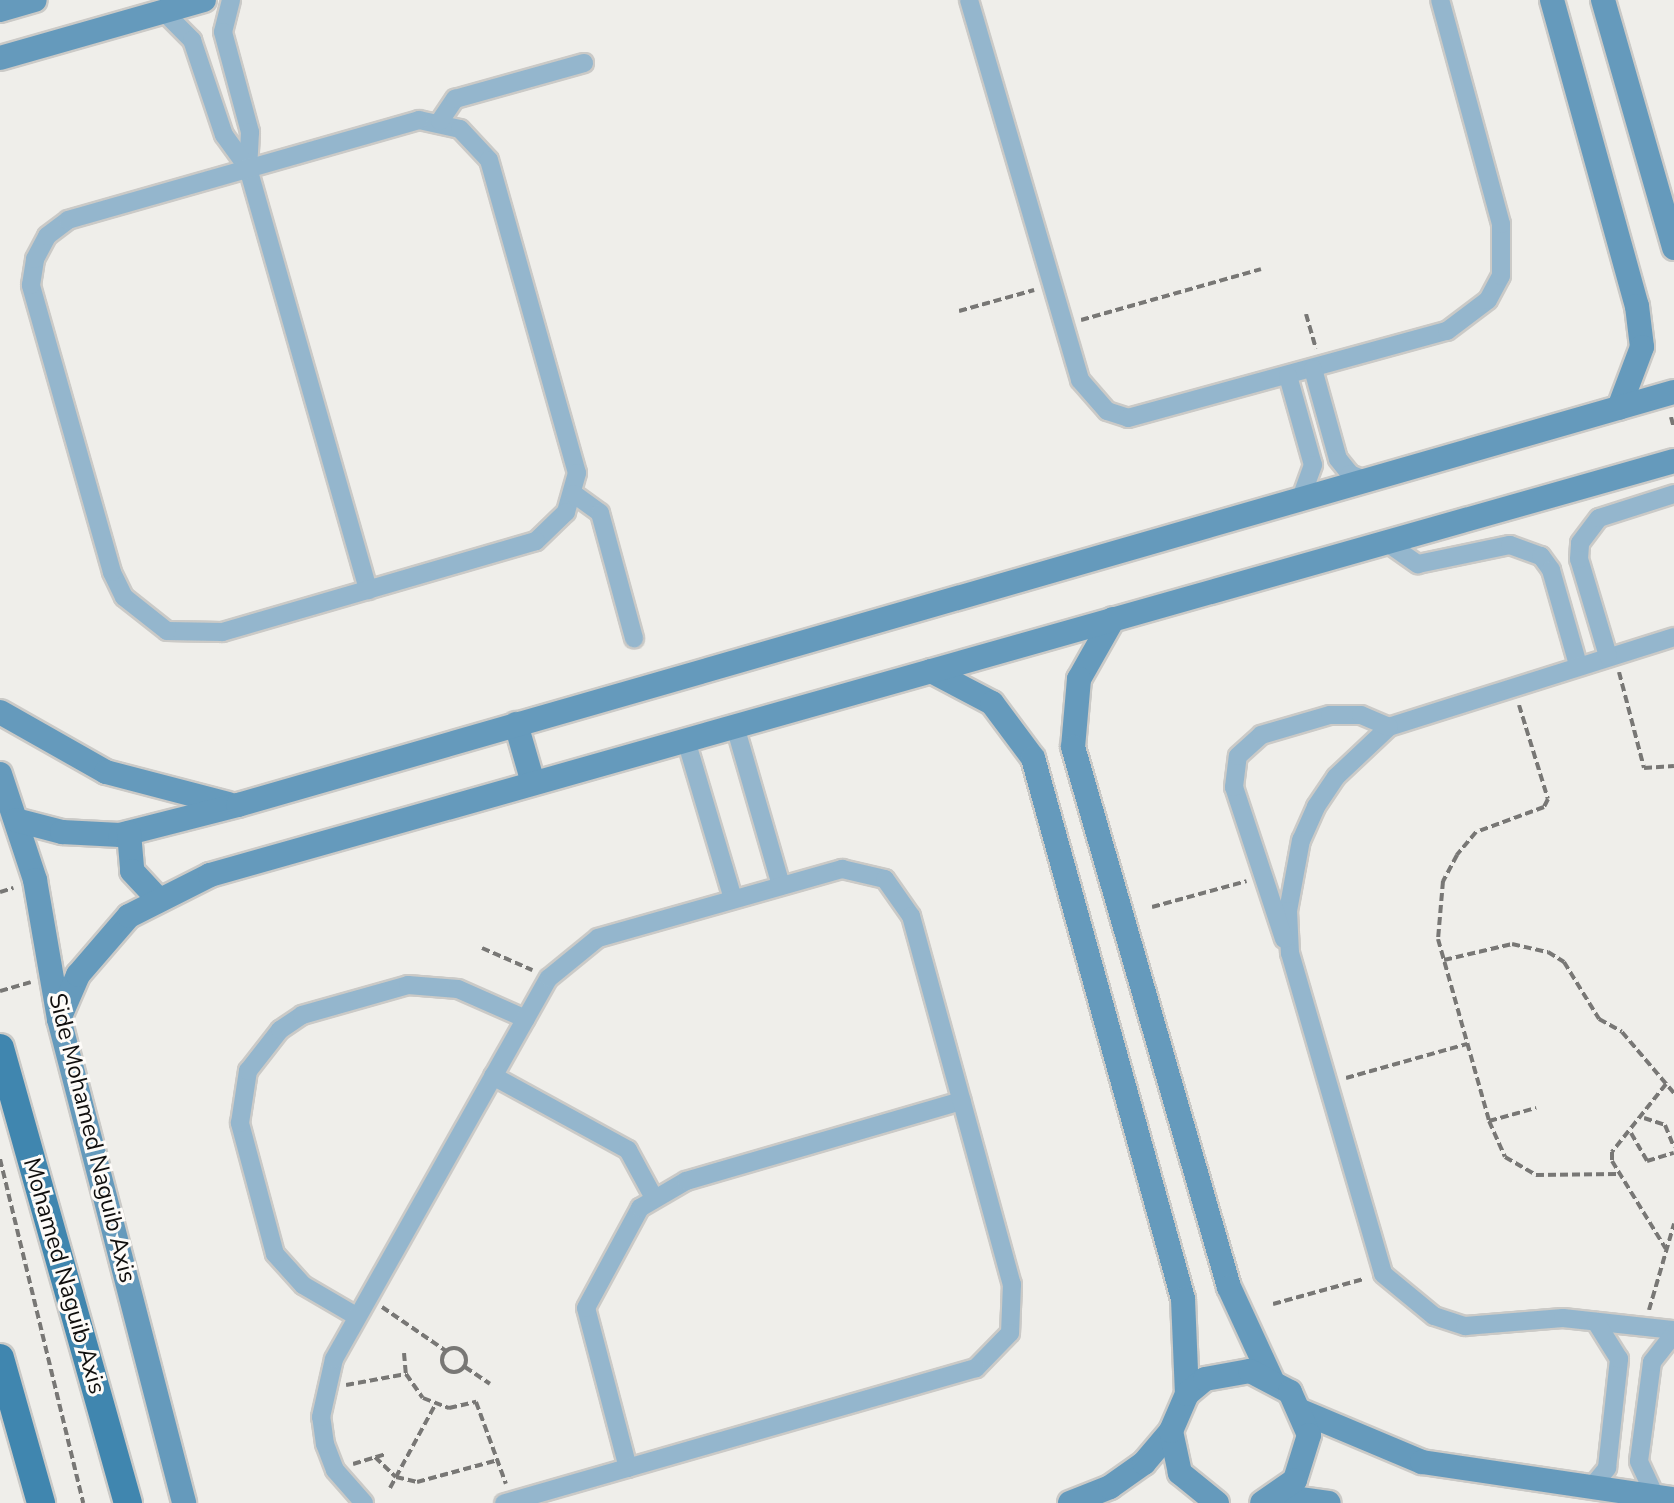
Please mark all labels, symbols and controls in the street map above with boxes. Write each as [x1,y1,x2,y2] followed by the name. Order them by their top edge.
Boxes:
[42,990,142,1286] street label: Side Mohamed Naguib Axis
[17,1155,111,1397] street label: Mohamed Naguib Axis

